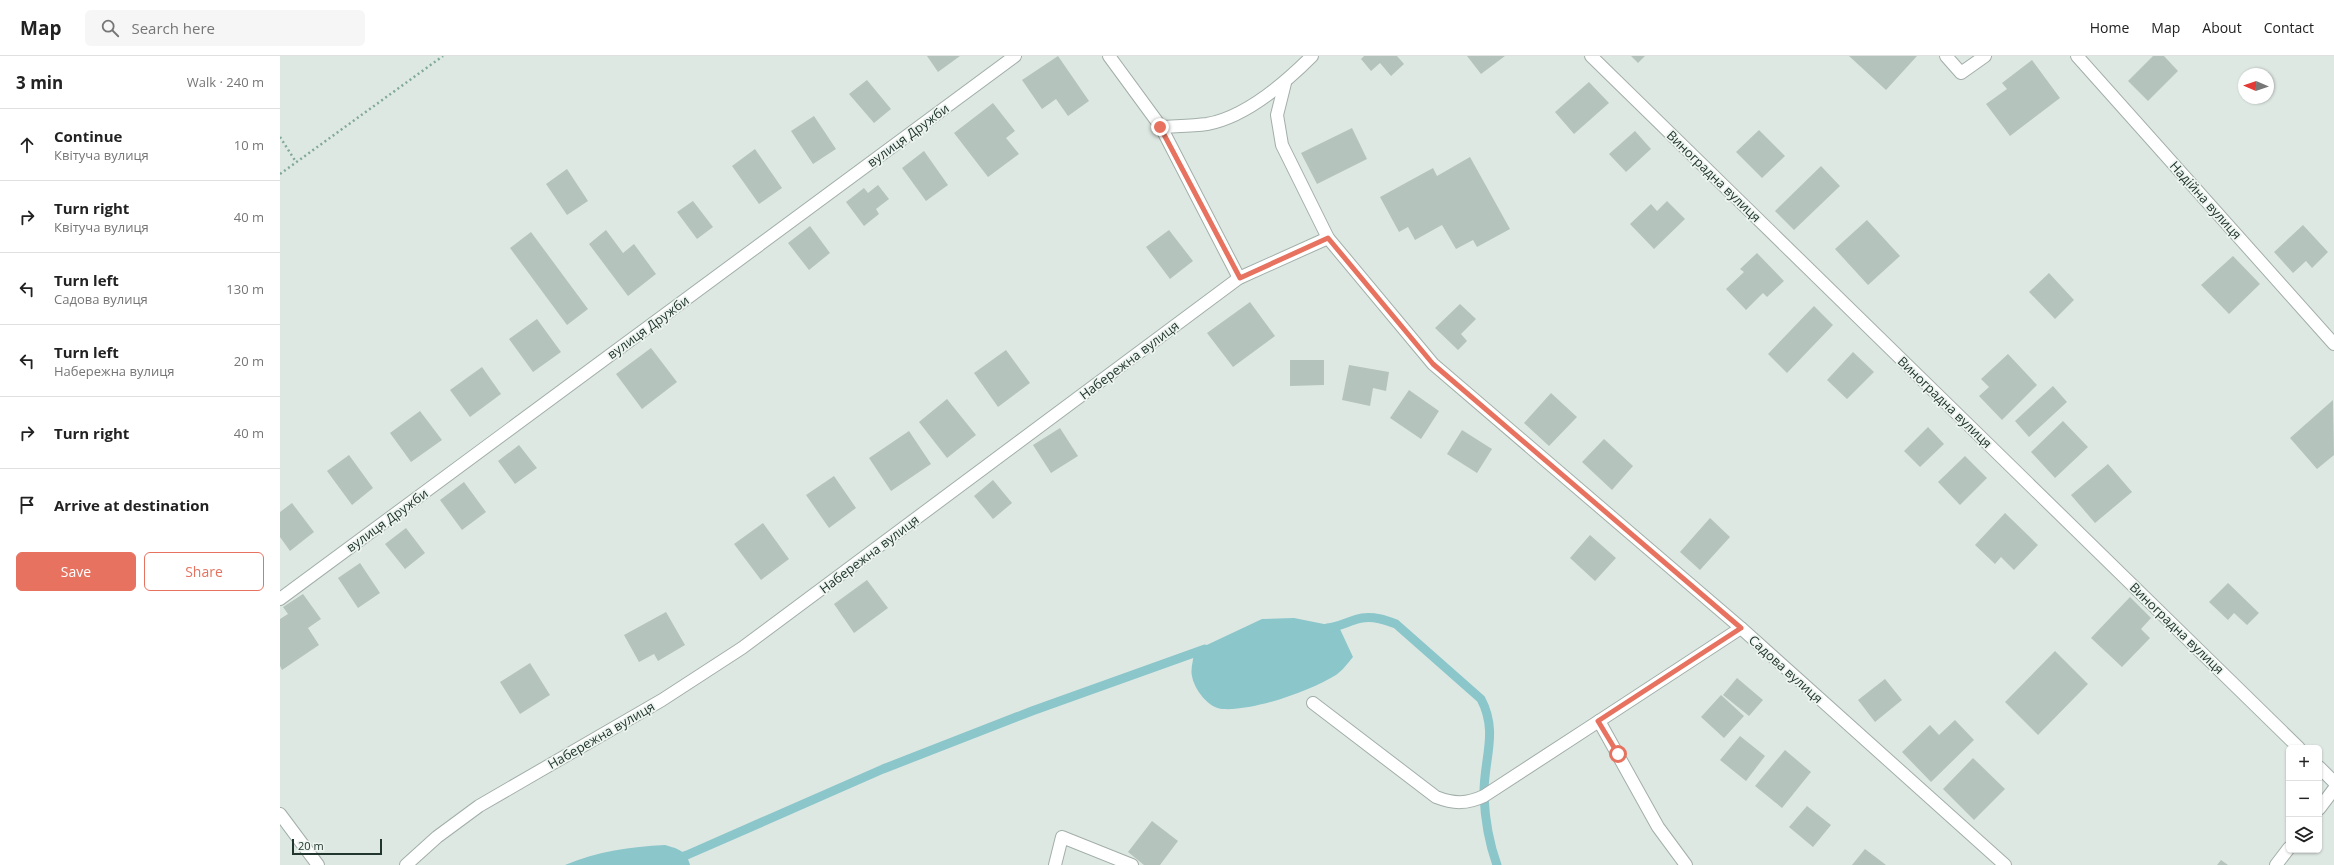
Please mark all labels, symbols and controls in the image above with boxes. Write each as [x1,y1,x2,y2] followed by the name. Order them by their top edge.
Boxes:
[85,10,365,46] search box
[20,15,61,41] text: Map
[99,17,121,39] icon: search
[131,18,215,38] text: Search here
[2090,18,2129,37] text: Home
[2151,18,2180,37] text: Map
[2202,18,2242,37] text: About
[2264,18,2314,37] text: Contact
[2238,68,2274,104] north arrow
[16,71,63,94] text: 3 min
[187,73,264,91] text: Walk · 240 m
[863,99,953,171] street label: вулиця Дружби
[1151,118,1169,136] route end
[54,126,122,146] text: Continue
[1663,126,1765,226] street label: Виноградна вулиця
[16,134,38,156] icon: ahead
[234,136,264,154] text: 10 m
[54,146,149,164] text: Квітуча вулиця
[2166,157,2246,243] street label: Надійна вулиця
[54,198,129,218] text: Turn right
[16,206,38,228] icon: right
[234,208,264,226] text: 40 m
[54,218,149,236] text: Квітуча вулиця
[54,270,119,290] text: Turn left
[16,278,38,300] icon: left
[226,280,264,298] text: 130 m
[54,290,148,308] text: Садова вулиця
[603,291,693,363] street label: вулиця Дружби
[1075,317,1183,403] street label: Набережна вулиця
[54,342,119,362] text: Turn left
[16,350,38,372] icon: left
[234,352,264,370] text: 20 m
[1894,352,1996,452] street label: Виноградна вулиця
[54,362,175,380] text: Набережна вулиця
[16,422,38,444] icon: right
[54,423,129,443] text: Turn right
[234,424,264,442] text: 40 m
[342,484,432,556] street label: вулиця Дружби
[16,494,38,516] icon: arrive
[54,495,209,515] text: Arrive at destination
[815,511,923,597] street label: Набережна вулиця
[16,552,136,591] button: Save
[144,552,264,591] button: Share
[2126,578,2228,678] street label: Виноградна вулиця
[1745,631,1827,707] street label: Садова вулиця
[544,697,658,773] street label: Набережна вулиця
[1609,745,1627,763] route start
[2286,745,2322,853] map controls
[2286,745,2322,781] button: +
[2286,781,2322,817] button: −
[2286,817,2322,853] button: layers
[292,837,382,856] scale bar
[298,838,324,853] text: 20 m

